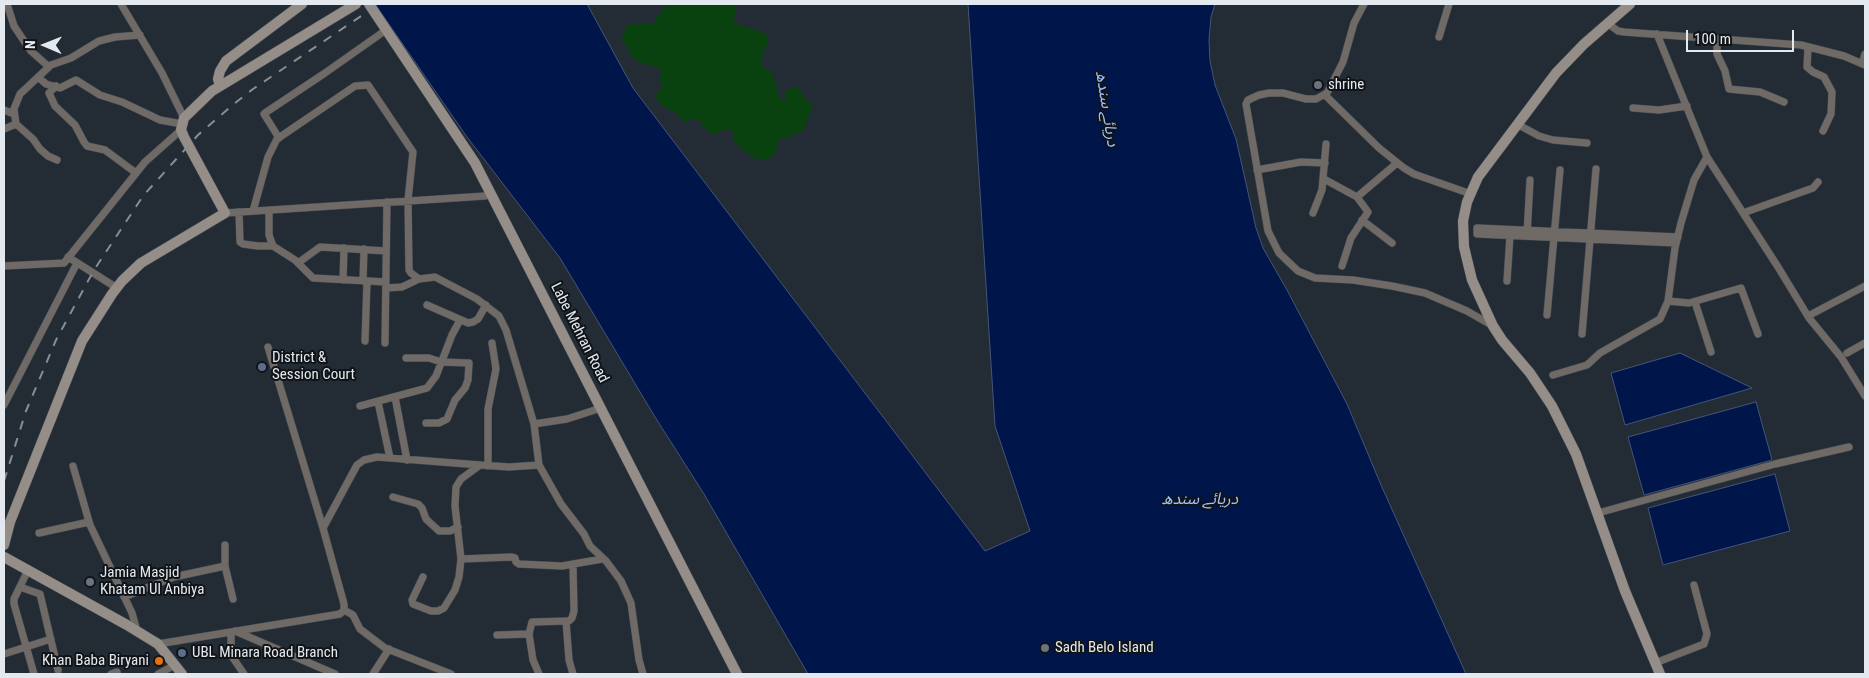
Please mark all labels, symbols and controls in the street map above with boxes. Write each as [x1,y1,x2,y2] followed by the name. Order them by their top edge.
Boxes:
[20,20,70,70] north arrow
[1689,20,1796,52] scale bar
[1694,30,1731,48] text: 100 m
[22,40,38,49] text: N
[1091,70,1121,148] water label: دریائے سندھ
[1328,76,1364,94] place label: shrine
[1312,79,1324,91] marker: shrine
[546,280,612,386] street label: Labe Mehran Road
[272,349,355,384] place label: District & Session Court
[256,361,268,373] marker: District & Session Court
[1162,490,1238,510] water label: دریائے سندھ
[100,564,204,599] place label: Jamia Masjid Khatam Ul Anbiya
[84,576,96,588] marker: Jamia Masjid Khatam Ul Anbiya
[1055,639,1154,657] place label: Sadh Belo Island
[1039,642,1051,654] marker: Sadh Belo Island
[192,644,338,662] place label: UBL Minara Road Branch
[176,647,188,659] marker: UBL Minara Road Branch
[42,652,149,670] place label: Khan Baba Biryani
[153,655,165,667] marker: Khan Baba Biryani

